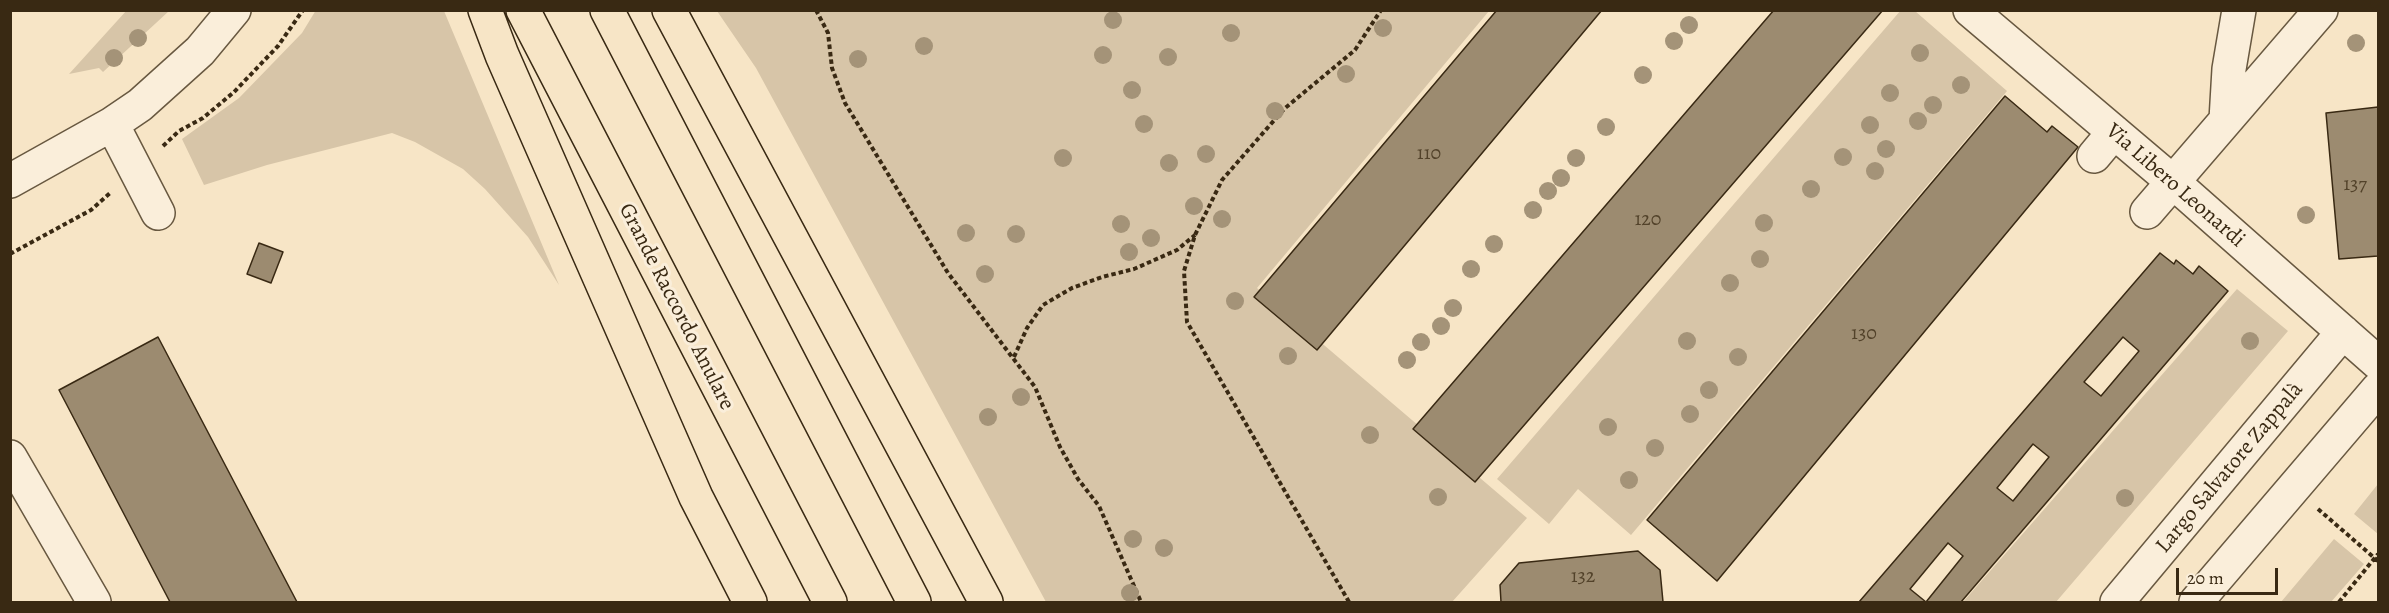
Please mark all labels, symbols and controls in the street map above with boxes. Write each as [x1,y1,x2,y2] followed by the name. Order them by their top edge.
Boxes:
[2100,118,2250,254] street label: Via Libero Leonardi
[1417,142,1441,166] house number: 110
[2343,173,2367,197] house number: 137
[612,199,740,415] street label: Grande Raccordo Anulare
[1635,208,1661,232] house number: 120
[1851,322,1877,346] house number: 130
[2151,377,2309,559] street label: Largo Salvatore Zappalà
[2179,556,2281,594] scale bar
[1571,565,1595,589] house number: 132
[2187,566,2224,590] text: 20 m

